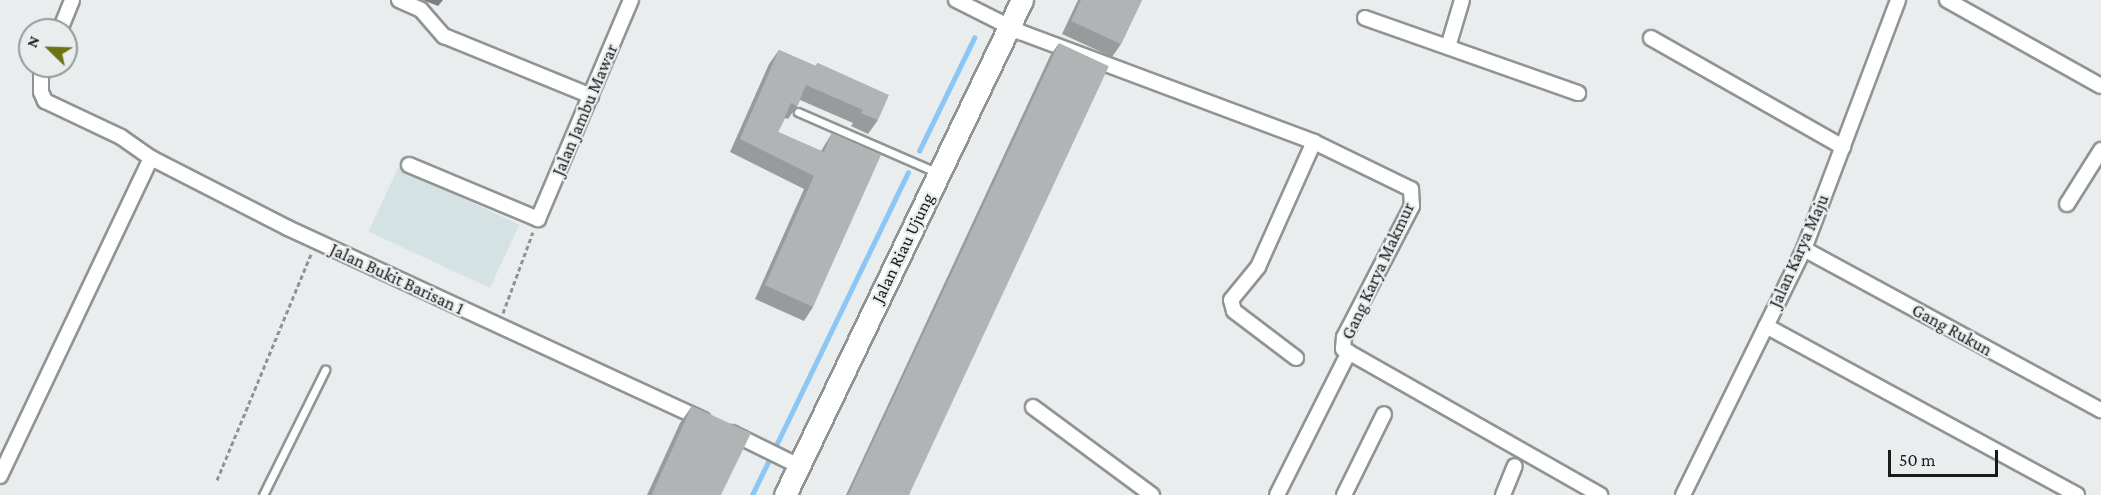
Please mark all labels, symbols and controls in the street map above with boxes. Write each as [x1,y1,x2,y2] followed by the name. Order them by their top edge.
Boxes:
[18,18,78,78] north arrow
[23,33,43,50] text: N
[547,41,623,179] street label: Jalan Jambu Mawar
[867,190,939,306] street label: Jalan Riau Ujung
[1764,191,1834,311] street label: Jalan Karya Maju
[1337,199,1419,343] street label: Gang Karya Makmur
[327,238,467,320] street label: Jalan Bukit Barisan 1
[1908,299,1996,361] street label: Gang Rukun
[1891,438,2000,476] scale bar
[1899,450,1936,470] text: 50 m

